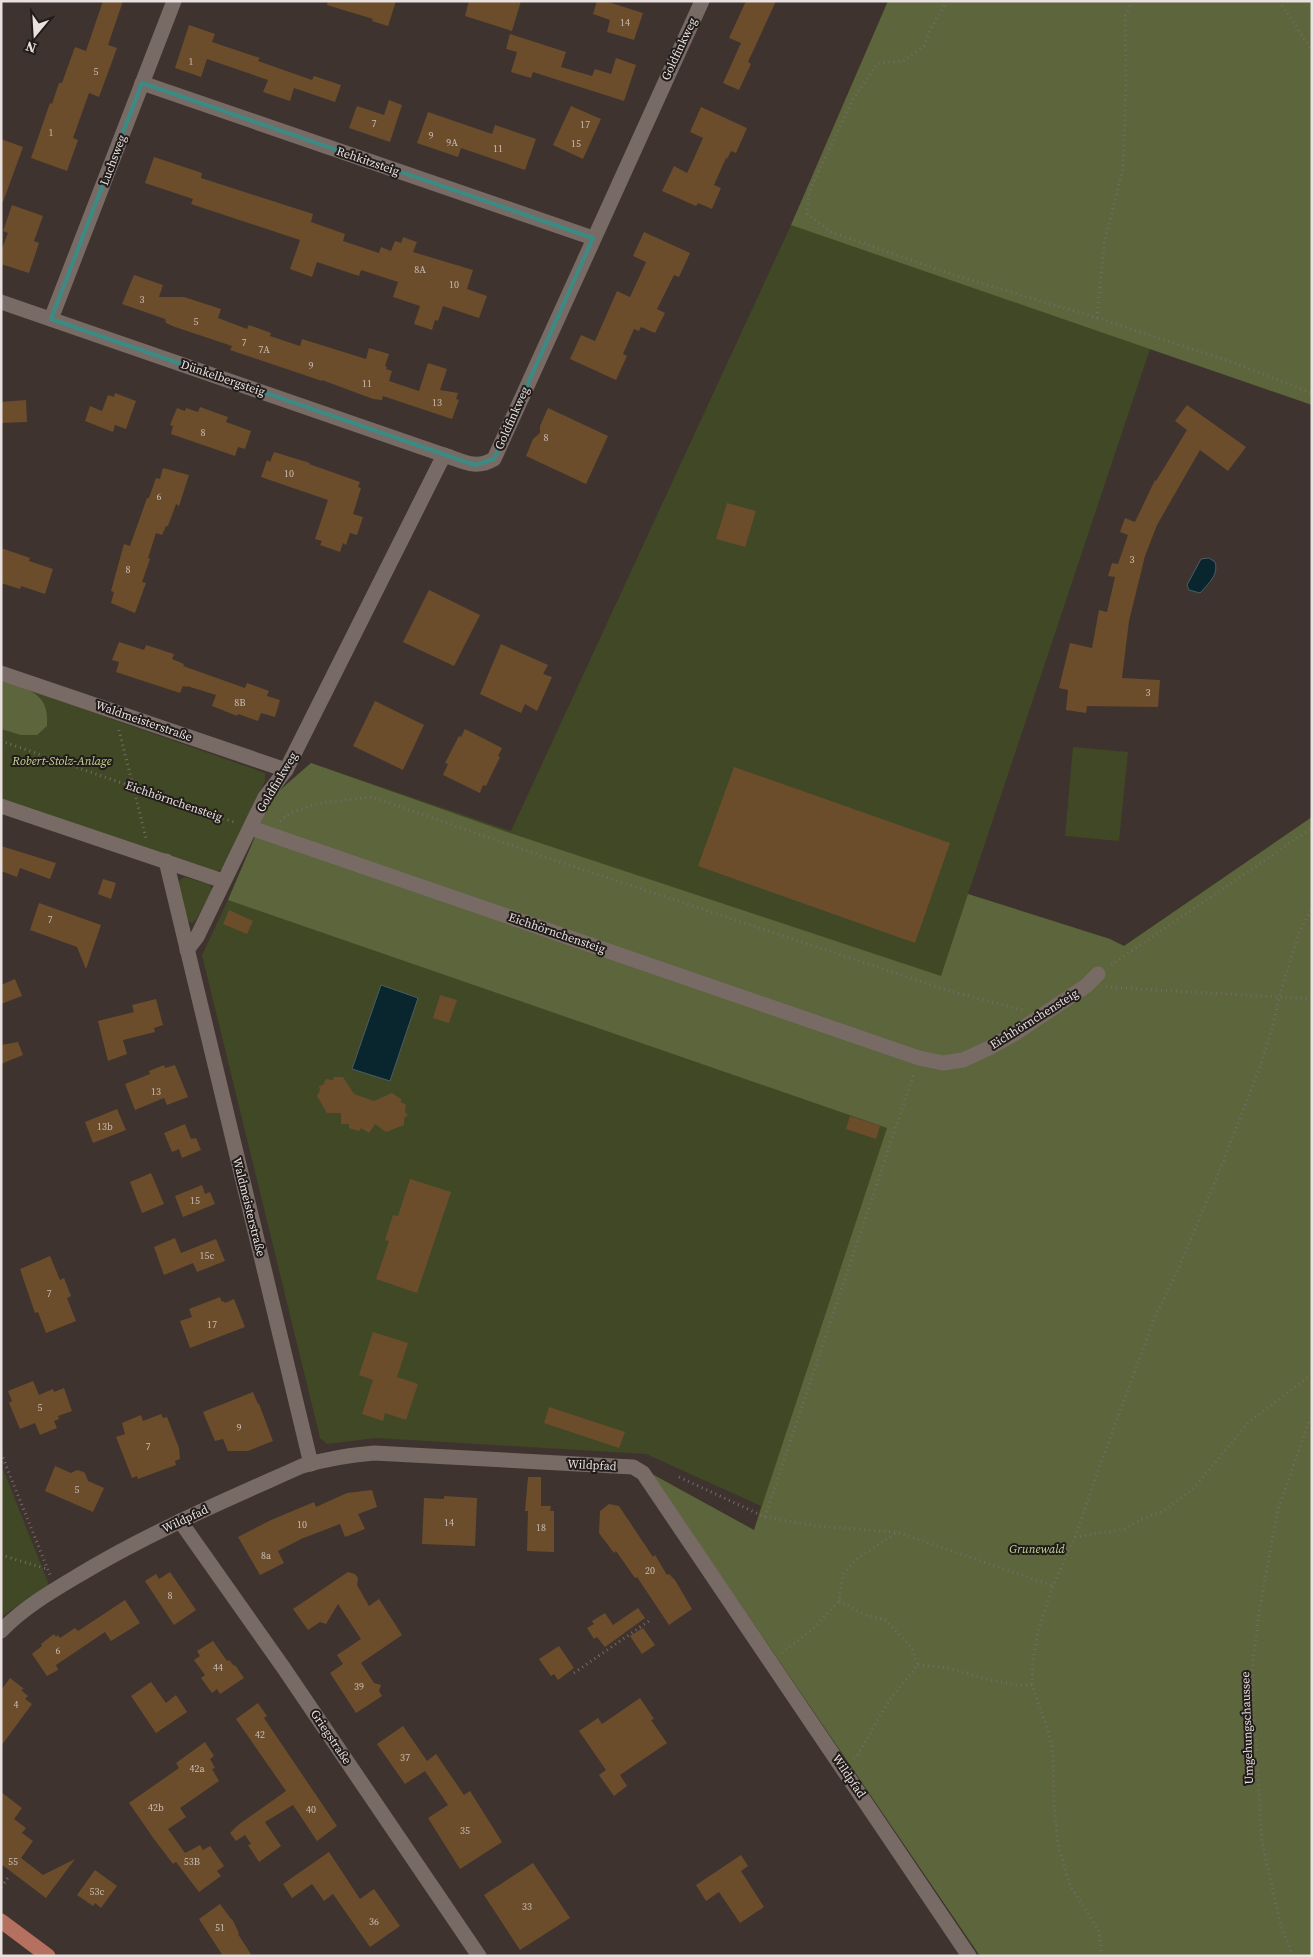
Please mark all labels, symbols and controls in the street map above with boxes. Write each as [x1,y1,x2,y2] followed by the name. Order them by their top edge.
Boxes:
[10,10,60,60] north arrow
[658,15,700,83] street label: Goldfinkweg
[620,16,630,29] house number: 14
[23,36,39,58] text: N
[189,55,194,68] house number: 1
[94,65,99,78] house number: 5
[372,117,377,130] house number: 7
[580,118,590,131] house number: 17
[49,126,54,139] house number: 1
[429,129,434,142] house number: 9
[96,132,130,188] street label: Luchsweg
[446,136,458,149] house number: 9A
[571,137,581,150] house number: 15
[493,142,503,155] house number: 11
[334,143,402,179] street label: Rehkitzsteig
[414,263,426,276] house number: 8A
[449,278,459,291] house number: 10
[140,293,145,306] house number: 3
[194,315,199,328] house number: 5
[242,336,247,349] house number: 7
[258,343,270,356] house number: 7A
[179,356,267,400] street label: Dünkelbergsteig
[309,359,314,372] house number: 9
[362,377,372,390] house number: 11
[491,384,533,452] street label: Goldfinkweg
[432,396,442,409] house number: 13
[201,426,206,439] house number: 8
[544,431,549,444] house number: 8
[284,467,294,480] house number: 10
[157,490,162,503] house number: 6
[1130,553,1135,566] house number: 3
[126,563,131,576] house number: 8
[1146,686,1151,699] house number: 3
[234,696,246,709] house number: 8B
[94,697,194,745] street label: Waldmeisterstraße
[253,749,301,815] street label: Goldfinkweg
[11,753,112,769] park label: Robert-Stolz-Anlage
[124,777,224,825] street label: Eichhörnchensteig
[507,909,607,957] street label: Eichhörnchensteig
[48,913,53,926] house number: 7
[987,985,1081,1053] street label: Eichhörnchensteig
[151,1085,161,1098] house number: 13
[97,1120,113,1133] house number: 13b
[229,1156,269,1258] street label: Waldmeisterstraße
[190,1194,200,1207] house number: 15
[200,1249,215,1262] house number: 15c
[47,1287,52,1300] house number: 7
[207,1318,217,1331] house number: 17
[38,1401,43,1414] house number: 5
[237,1421,242,1434] house number: 9
[146,1440,151,1453] house number: 7
[567,1456,617,1474] street label: Wildpfad
[75,1483,80,1496] house number: 5
[159,1501,211,1537] street label: Wildpfad
[444,1516,454,1529] house number: 14
[297,1518,307,1531] house number: 10
[536,1521,546,1534] house number: 18
[1009,1541,1066,1557] park label: Grunewald
[261,1549,272,1562] house number: 8a
[645,1564,655,1577] house number: 20
[168,1589,173,1602] house number: 8
[56,1644,61,1657] house number: 6
[213,1661,223,1674] house number: 44
[1237,1671,1257,1785] street label: Umgehungschaussee
[354,1680,364,1693] house number: 39
[14,1698,19,1711] house number: 4
[307,1707,355,1767] street label: Griegstraße
[255,1728,265,1741] house number: 42
[400,1751,410,1764] house number: 37
[829,1751,869,1801] street label: Wildpfad
[189,1762,205,1775] house number: 42a
[148,1801,164,1814] house number: 42b
[306,1803,316,1816] house number: 40
[460,1824,470,1837] house number: 35
[8,1855,18,1868] house number: 55
[184,1855,200,1868] house number: 53B
[90,1885,105,1898] house number: 53c
[522,1900,532,1913] house number: 33
[369,1915,379,1928] house number: 36
[215,1921,225,1934] house number: 51

